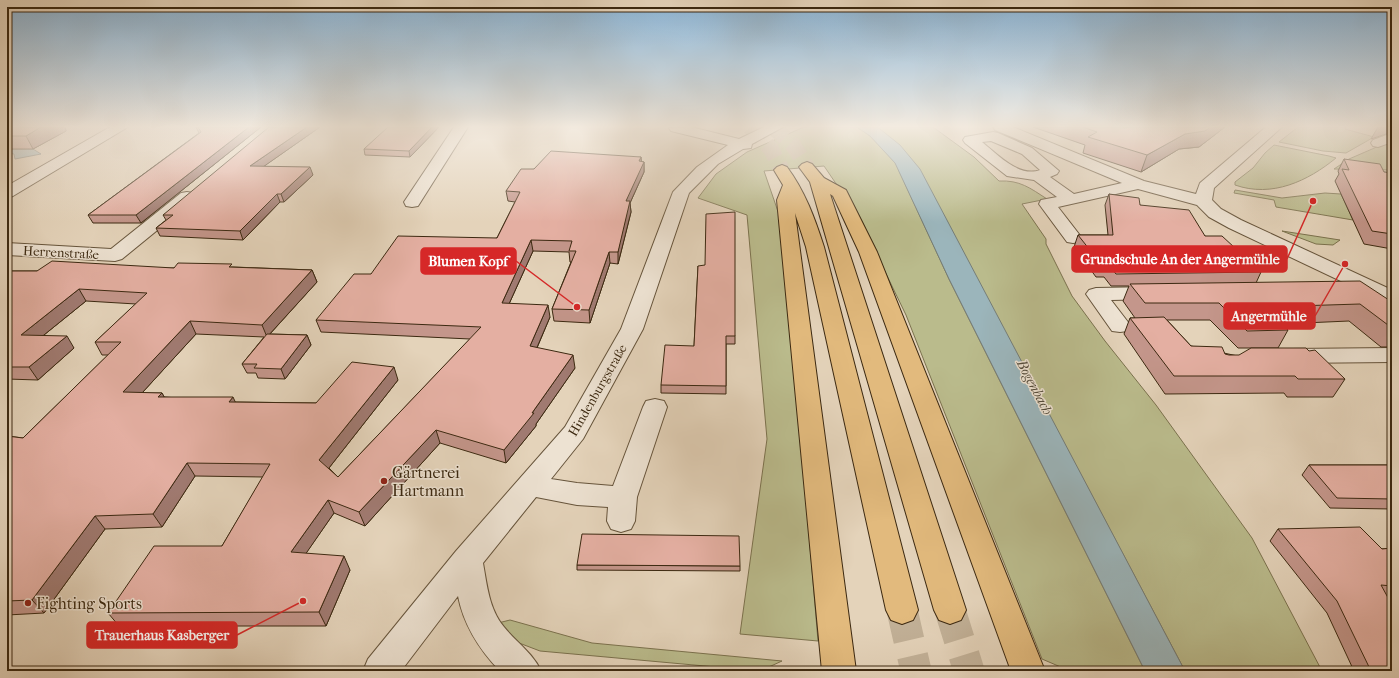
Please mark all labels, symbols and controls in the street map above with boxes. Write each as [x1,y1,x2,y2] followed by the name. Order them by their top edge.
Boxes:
[23,243,100,262] street label: Herrenstraße
[1072,246,1287,272] callout: Grundschule An der Angermühle
[421,248,516,274] callout: Blumen Kopf
[1080,251,1280,268] text: Grundschule An der Angermühle
[428,253,511,270] text: Blumen Kopf
[1224,303,1315,329] callout: Angermühle
[1230,308,1307,325] text: Angermühle
[565,341,630,439] street label: Hindenburgstraße
[1012,356,1056,418] water label: Bogenbach
[392,463,465,500] place label: Gärtnerei Hartmann
[379,476,389,486] marker: Gärtnerei Hartmann
[36,594,142,613] place label: Fighting Sports
[23,598,33,608] marker: Fighting Sports
[87,622,237,648] callout: Trauerhaus Kasberger
[94,627,230,644] text: Trauerhaus Kasberger

